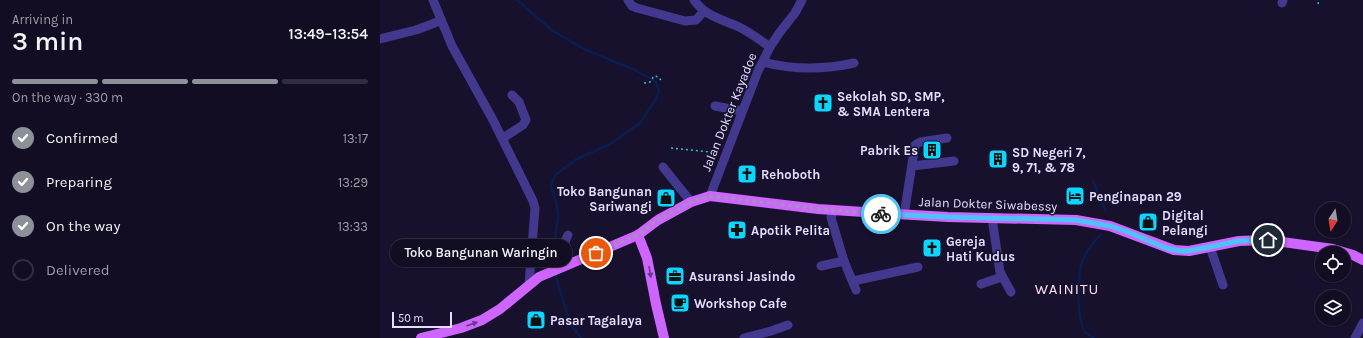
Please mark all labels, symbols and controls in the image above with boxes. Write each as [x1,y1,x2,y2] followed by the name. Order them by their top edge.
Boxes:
[12,12,73,27] text: Arriving in
[288,25,368,43] text: 13:49–13:54
[12,26,83,57] text: 3 min
[698,50,760,173] street label: Jalan Dokter Kayadoe
[837,89,944,119] place label: Sekolah SD, SMP, & SMA Lentera
[12,90,123,105] text: On the way · 330 m
[812,92,834,114] church icon: Sekolah SD, SMP, & SMA Lentera
[12,127,34,149] icon: check
[46,129,118,147] text: Confirmed
[343,131,368,146] text: 13:17
[921,139,943,161] building icon: Pabrik Es
[860,143,918,158] place label: Pabrik Es
[1012,145,1086,175] place label: SD Negeri 7, 9, 71, & 78
[987,148,1009,170] building icon: SD Negeri 7, 9, 71, & 78
[736,163,758,185] church icon: Rehoboth
[761,167,820,182] place label: Rehoboth
[12,171,34,193] icon: check
[46,173,112,191] text: Preparing
[338,175,368,190] text: 13:29
[557,184,652,214] place label: Toko Bangunan Sariwangi
[1064,185,1086,207] hotel icon: Penginapan 29
[655,187,677,209] shop icon: Toko Bangunan Sariwangi
[1089,189,1182,204] place label: Penginapan 29
[861,194,901,234] courier
[918,194,1058,214] street label: Jalan Dokter Siwabessy
[1315,202,1351,238] north arrow
[1315,202,1351,326] map controls
[870,203,892,225] icon: bike
[1162,208,1208,238] place label: Digital Pelangi
[1137,211,1159,233] shop icon: Digital Pelangi
[12,215,34,237] icon: check
[46,217,120,235] text: On the way
[338,219,368,234] text: 13:33
[726,219,748,241] pharmacy icon: Apotik Pelita
[751,223,830,238] place label: Apotik Pelita
[1251,223,1285,257] pin
[1257,229,1279,251] icon: home
[946,234,1015,264] place label: Gereja Hati Kudus
[579,236,613,270] pin
[921,237,943,259] church icon: Gereja Hati Kudus
[390,239,572,267] callout: Toko Bangunan Waringin
[585,242,607,264] icon: bag
[404,245,558,260] text: Toko Bangunan Waringin
[1315,246,1351,282] button: locate
[46,261,110,279] text: Delivered
[664,265,686,287] office icon: Asuransi Jasindo
[647,266,653,278] one-way arrow
[689,269,795,284] place label: Asuransi Jasindo
[1035,280,1099,298] district label: WAINITU
[1315,290,1351,326] button: layers
[669,292,691,314] cafe icon: Workshop Cafe
[694,296,787,311] place label: Workshop Cafe
[525,309,547,331] shop icon: Pasar Tagalaya
[392,310,452,329] scale bar
[398,312,424,325] text: 50 m
[550,313,642,328] place label: Pasar Tagalaya
[467,320,479,326] one-way arrow

